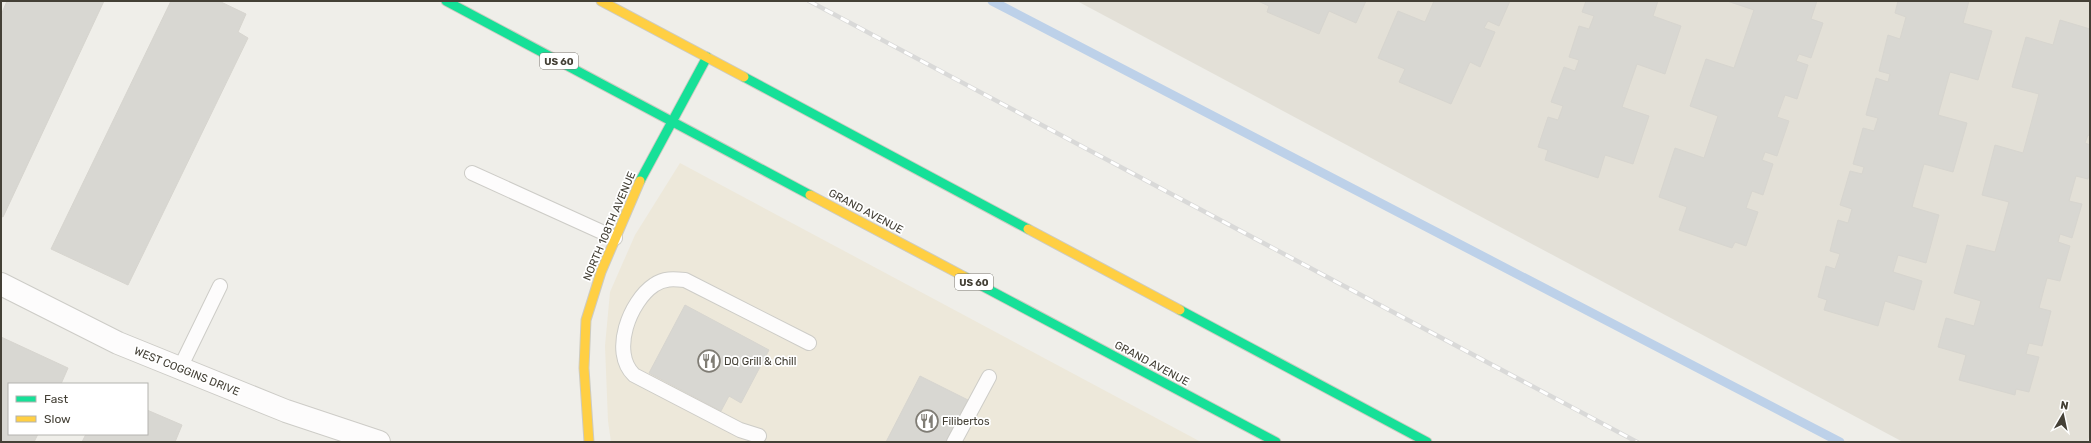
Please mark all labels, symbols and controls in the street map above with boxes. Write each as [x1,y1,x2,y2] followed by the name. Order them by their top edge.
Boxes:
[540,53,578,69] road number: US 60
[581,169,638,283] street label: NORTH 108TH AVENUE
[826,186,905,237] street label: GRAND AVENUE
[955,274,993,290] road number: US 60
[1112,338,1191,389] street label: GRAND AVENUE
[132,344,242,399] street label: WEST COGGINS DRIVE
[696,348,722,374] restaurant icon: DQ Grill & Chill
[724,355,796,368] place label: DQ Grill & Chill
[8,383,148,435] legend
[44,392,68,406] text: Fast
[2043,395,2083,435] north arrow
[2060,399,2069,413] text: N
[914,408,940,434] restaurant icon: Filibertos
[44,412,71,426] text: Slow
[942,415,990,428] place label: Filibertos

